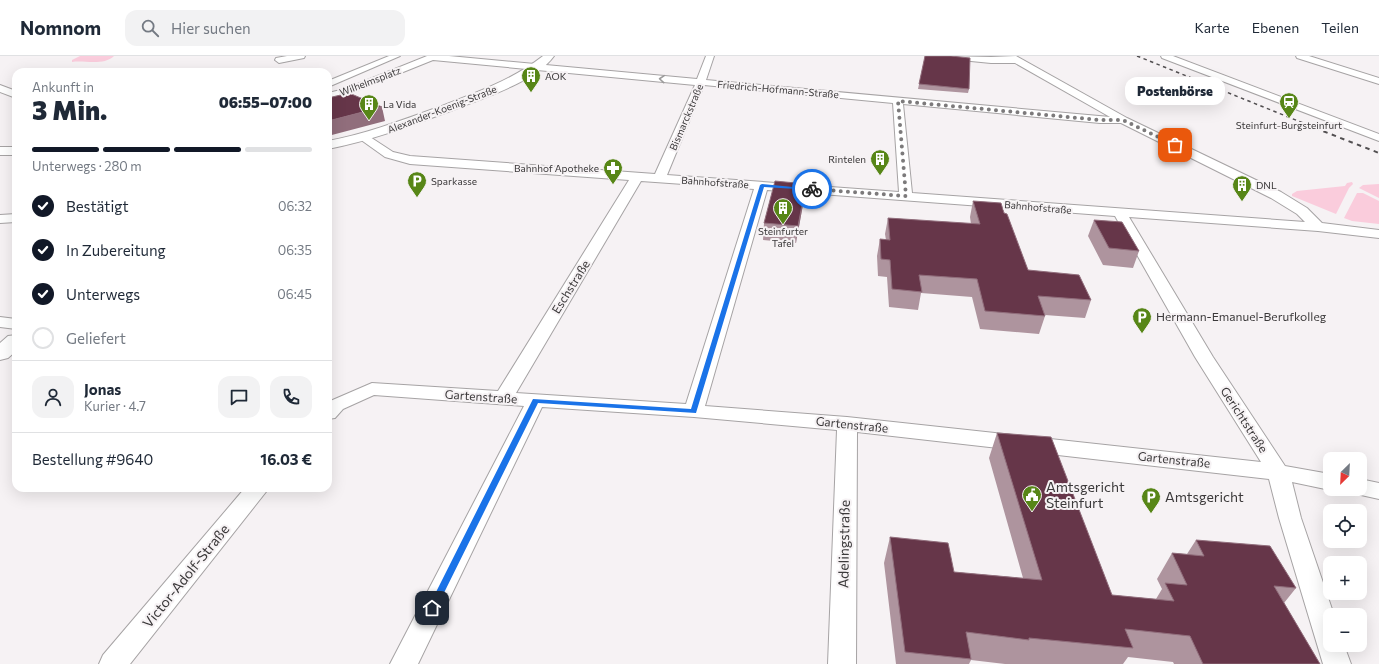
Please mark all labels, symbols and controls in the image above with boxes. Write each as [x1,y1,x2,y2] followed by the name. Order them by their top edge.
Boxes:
[125,10,405,46] search box
[20,16,101,39] text: Nomnom
[139,17,161,39] icon: search
[171,19,251,37] text: Hier suchen
[1194,19,1230,36] text: Karte
[1252,19,1299,36] text: Ebenen
[1321,19,1359,36] text: Teilen
[338,64,402,98] street label: Wilhelmsplatz
[520,65,542,93] building icon: AOK
[545,70,567,82] place label: AOK
[659,74,665,83] one-way arrow
[1125,77,1225,105] callout: Postenbörse
[717,78,839,100] street label: Friedrich-Hofmann-Straße
[32,79,94,95] text: Ankunft in
[667,82,705,152] street label: Bismarckstraße
[386,83,498,135] street label: Alexander-Koenig-Straße
[1137,83,1213,99] text: Postenbörse
[1278,91,1300,119] station icon: Steinfurt-Burgsteinfurt
[219,93,312,111] text: 06:55–07:00
[358,93,380,121] building icon: La Vida
[32,94,107,125] text: 3 Min.
[383,98,416,110] place label: La Vida
[1236,119,1342,131] place label: Steinfurt-Burgsteinfurt
[1158,128,1192,162] pin
[1164,134,1186,156] icon: bag
[869,148,891,176] building icon: Rintelen
[828,153,866,165] place label: Rintelen
[602,157,624,185] pharmacy icon: Bahnhof Apotheke
[32,158,142,174] text: Unterwegs · 280 m
[514,162,599,174] place label: Bahnhof Apotheke
[792,169,832,209] courier
[406,170,428,198] parking icon: Sparkasse
[681,174,749,190] street label: Bahnhofstraße
[1231,174,1253,202] building icon: DNL
[431,175,477,187] place label: Sparkasse
[801,178,823,200] icon: bike
[1256,179,1277,191] place label: DNL
[32,195,54,217] icon: check
[66,197,129,215] text: Bestätigt
[772,197,794,225] building icon: Steinfurter Tafel
[278,198,312,214] text: 06:32
[1004,198,1072,216] street label: Bahnhofstraße
[758,225,808,249] place label: Steinfurter Tafel
[32,239,54,261] icon: check
[66,241,166,259] text: In Zubereitung
[278,242,312,258] text: 06:35
[548,257,592,316] street label: Eschstraße
[32,283,54,305] icon: check
[66,285,140,303] text: Unterwegs
[277,286,312,302] text: 06:45
[1131,306,1153,334] parking icon: Hermann-Emanuel-Berufkolleg
[1156,309,1327,323] place label: Hermann-Emanuel-Berufkolleg
[66,329,126,347] text: Geliefert
[32,376,74,418] button: person
[218,376,260,418] button: chat
[270,376,312,418] button: phone
[84,380,121,398] text: Jonas
[1218,384,1271,455] street label: Gerichtstraße
[444,386,518,406] street label: Gartenstraße
[84,398,146,414] text: Kurier · 4.7
[815,413,889,435] street label: Gartenstraße
[1137,448,1211,470] street label: Gartenstraße
[32,450,153,468] text: Bestellung #9640
[260,450,312,468] text: 16.03 €
[1323,452,1367,496] north arrow
[1323,452,1367,652] map controls
[1046,478,1125,511] place label: Amtsgericht Steinfurt
[1021,484,1043,512] public building icon: Amtsgericht Steinfurt
[1140,486,1162,514] parking icon: Amtsgericht
[1165,488,1244,505] place label: Amtsgericht
[834,500,853,588] street label: Adelingstraße
[1323,504,1367,548] button: locate
[139,520,233,631] street label: Victor-Adolf-Straße
[1323,556,1367,600] button: +
[415,591,449,625] pin
[421,597,443,619] icon: home
[1323,608,1367,652] button: −

